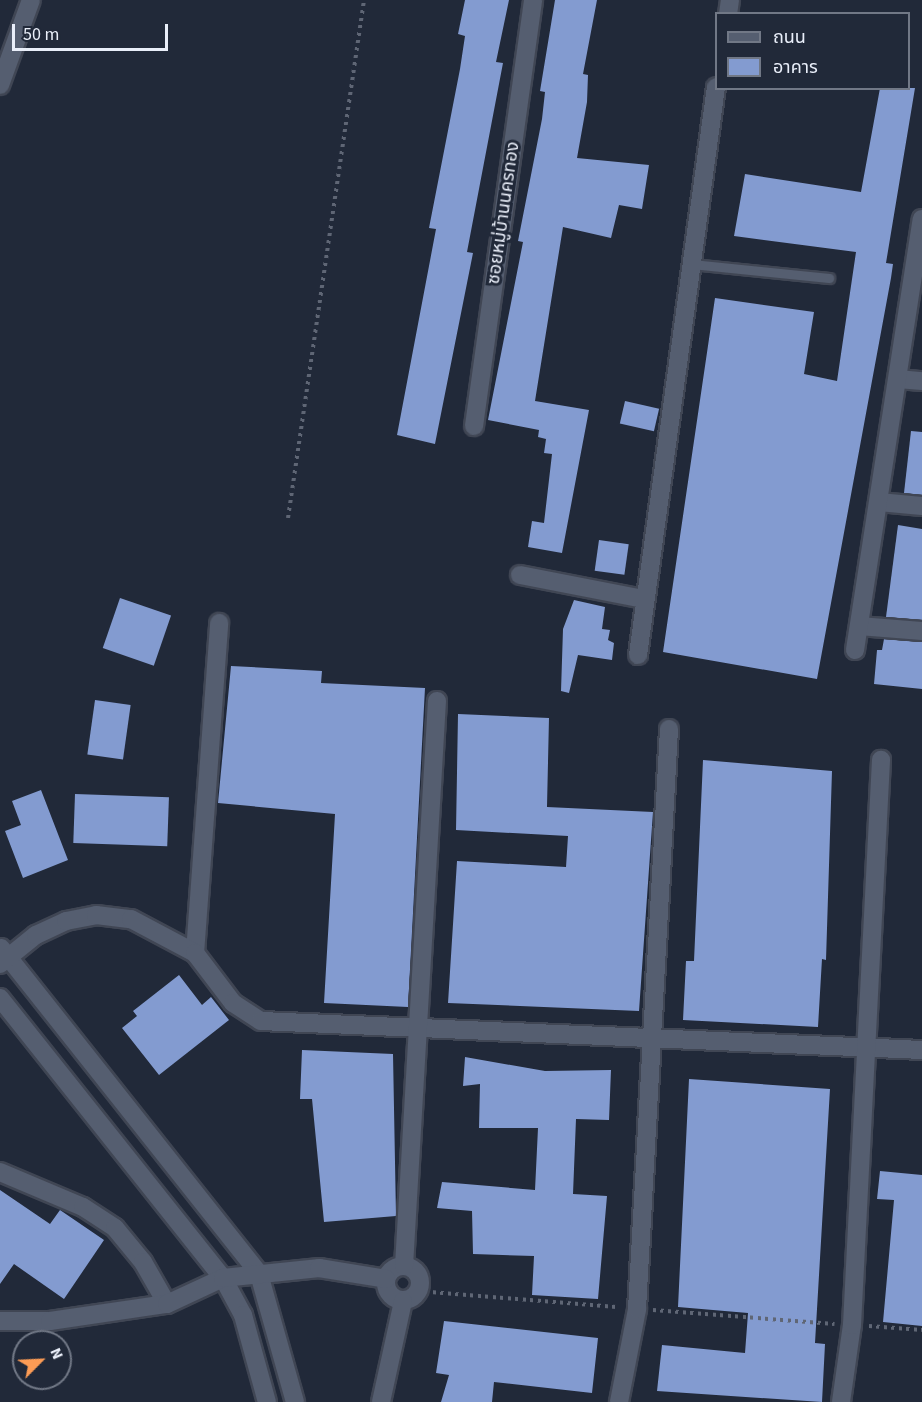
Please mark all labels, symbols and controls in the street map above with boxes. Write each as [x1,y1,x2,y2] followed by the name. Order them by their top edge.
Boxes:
[15,12,171,50] scale bar
[715,12,910,90] legend
[23,22,59,47] text: 50 m
[773,25,806,50] text: ถนน
[773,55,818,80] text: อาคาร
[483,140,525,286] street label: ซอยหมู่บ้านนครทอง
[12,1330,72,1390] north arrow
[44,1344,69,1363] text: N

